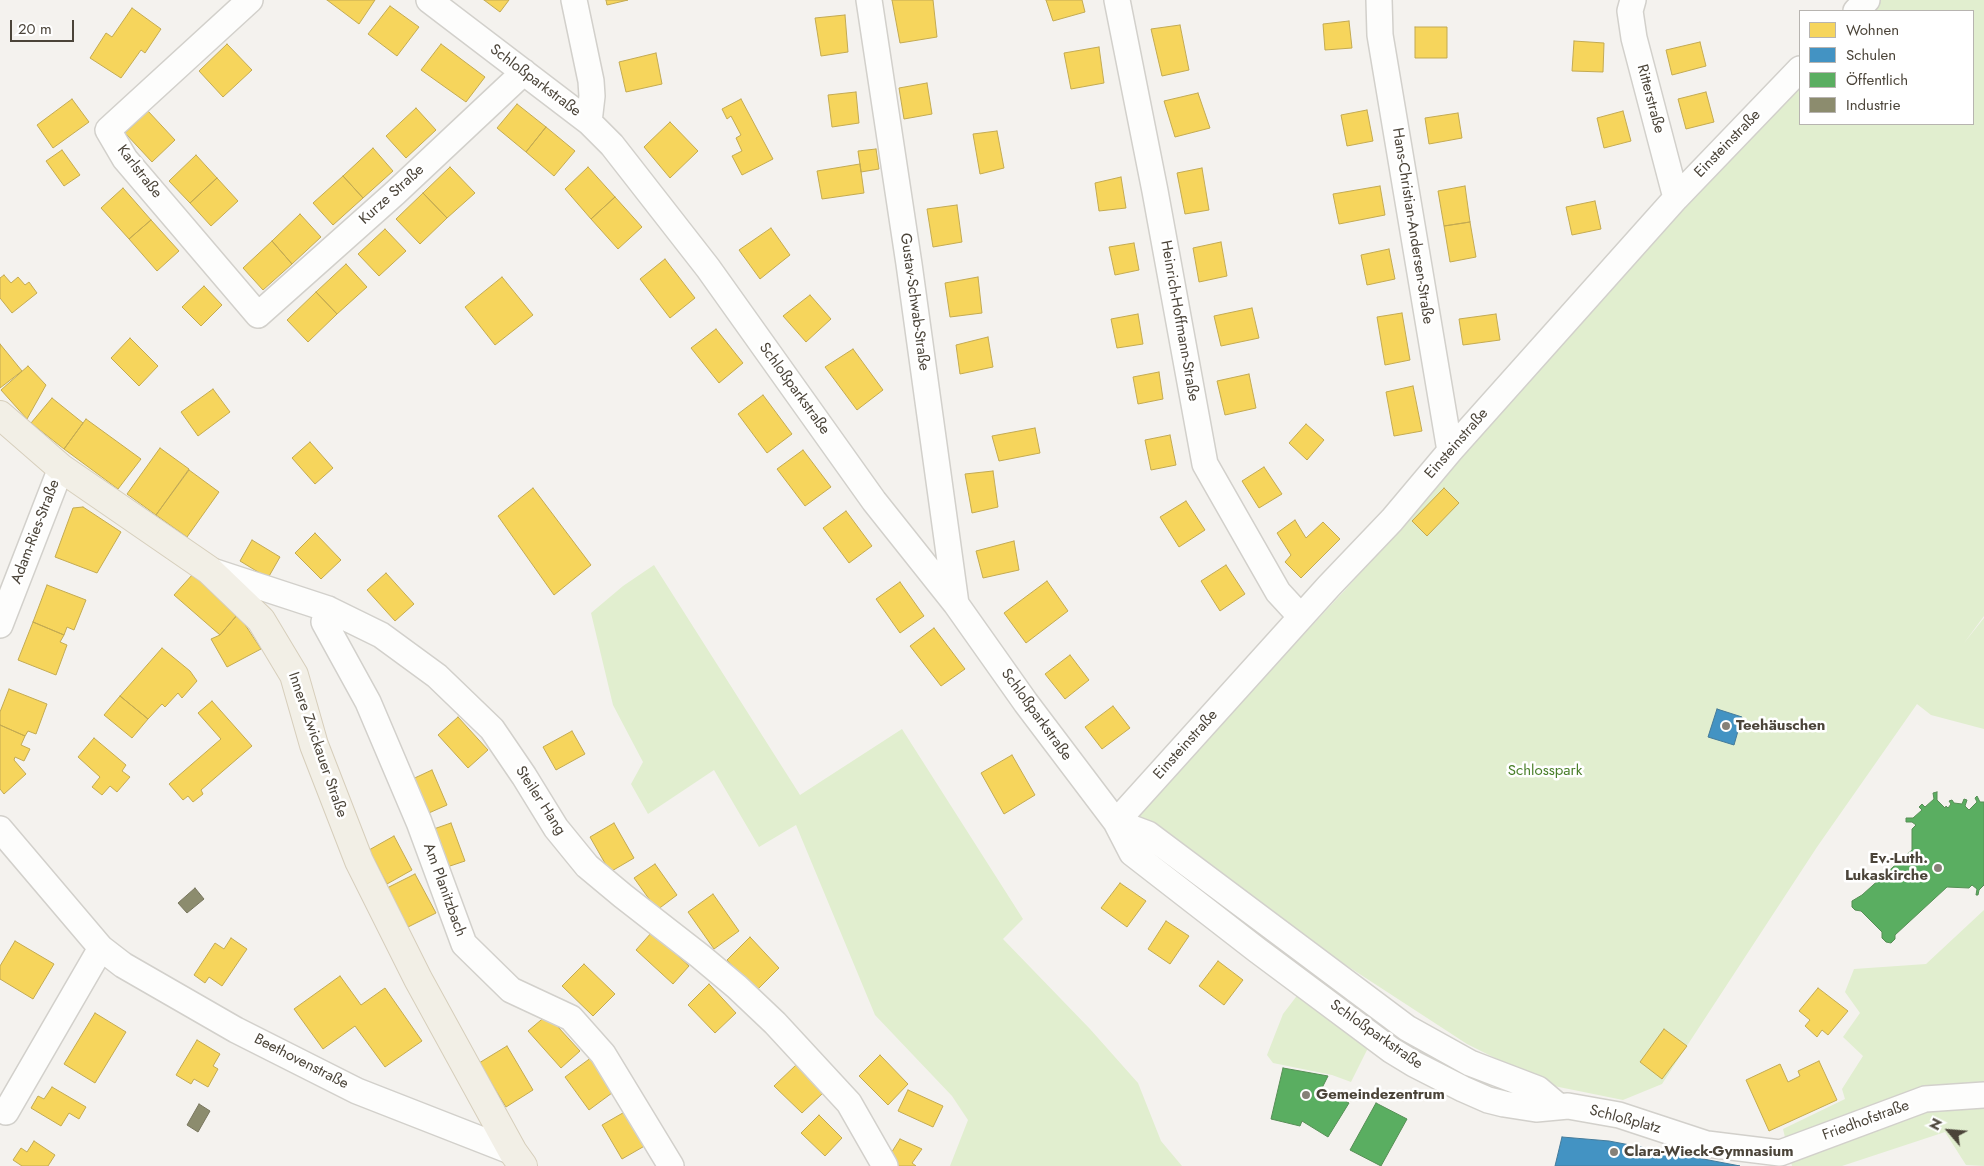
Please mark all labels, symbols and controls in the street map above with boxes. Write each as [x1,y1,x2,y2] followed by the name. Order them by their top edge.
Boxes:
[12,10,76,42] scale bar
[1799,10,1974,125] legend
[18,18,52,40] text: 20 m
[1846,19,1899,41] text: Wohnen
[486,41,584,121] street label: Schloßparkstraße
[1846,44,1896,66] text: Schulen
[1632,63,1668,135] street label: Ritterstraße
[1846,69,1908,91] text: Öffentlich
[1846,94,1900,116] text: Industrie
[1691,106,1765,182] street label: Einsteinstraße
[1388,127,1436,325] street label: Hans-Christian-Andersen-Straße
[113,142,165,202] street label: Karlstraße
[356,161,428,229] street label: Kurze Straße
[895,232,933,372] street label: Gustav-Schwab-Straße
[1156,239,1202,403] street label: Heinrich-Hoffmann-Straße
[755,340,833,438] street label: Schloßparkstraße
[1422,405,1492,483] street label: Einsteinstraße
[8,477,64,587] street label: Adam-Ries-Straße
[997,666,1075,764] street label: Schloßparkstraße
[284,670,350,820] street label: Innere Zwickauer Straße
[1150,707,1222,783] street label: Einsteinstraße
[1736,717,1825,735] place label: Teehäuschen
[1720,720,1732,732] marker: Teehäuschen
[1508,762,1582,780] park label: Schlosspark
[511,763,569,839] street label: Steiler Hang
[419,841,469,939] street label: Am Planitzbach
[1845,850,1928,885] place label: Ev.-Luth. Lukaskirche
[1932,862,1944,874] marker: Ev.-Luth. Lukaskirche
[1326,996,1426,1074] street label: Schloßparkstraße
[251,1031,351,1093] street label: Beethovenstraße
[1316,1086,1445,1104] place label: Gemeindezentrum
[1300,1089,1312,1101] marker: Gemeindezentrum
[1820,1097,1912,1145] street label: Friedhofstraße
[1587,1102,1663,1138] street label: Schloßplatz
[1924,1106,1974,1156] north arrow
[1924,1115,1947,1134] text: N
[1624,1143,1793,1161] place label: Clara-Wieck-Gymnasium
[1608,1146,1620,1158] marker: Clara-Wieck-Gymnasium

